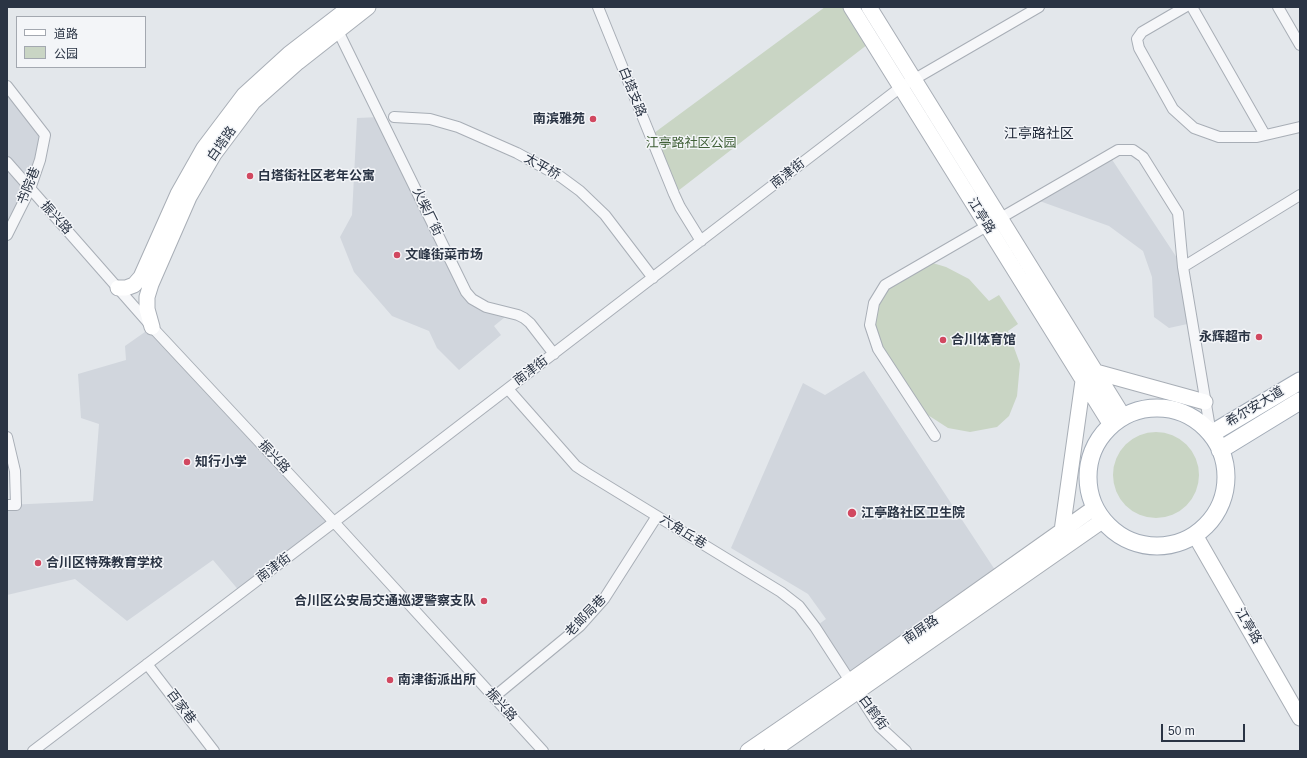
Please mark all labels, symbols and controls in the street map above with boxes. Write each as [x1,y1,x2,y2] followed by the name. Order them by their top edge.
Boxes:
[16,16,146,68] legend
[54,27,78,41] text: 道路
[54,47,78,61] text: 公园
[615,65,649,119] street label: 白塔支路
[533,111,585,127] place label: 南滨雅苑
[588,114,598,124] marker: 南滨雅苑
[204,124,240,164] street label: 白塔路
[1004,126,1074,142] district label: 江亭路社区
[646,135,736,151] park label: 江亭路社区公园
[521,151,563,183] street label: 太平桥
[768,156,808,192] street label: 南津街
[14,165,44,207] street label: 书院巷
[258,168,375,184] place label: 白塔街社区老年公寓
[245,171,255,181] marker: 白塔街社区老年公寓
[409,185,445,239] street label: 火柴厂街
[964,195,998,237] street label: 江亭路
[37,198,75,238] street label: 振兴路
[405,247,483,263] place label: 文峰街菜市场
[392,250,402,260] marker: 文峰街菜市场
[1199,329,1251,345] place label: 永辉超市
[951,332,1016,348] place label: 合川体育馆
[1254,332,1264,342] marker: 永辉超市
[938,335,948,345] marker: 合川体育馆
[511,353,551,389] street label: 南津街
[1223,384,1287,430] street label: 希尔安大道
[255,437,293,477] street label: 振兴路
[195,454,247,470] place label: 知行小学
[182,457,192,467] marker: 知行小学
[861,505,965,521] place label: 江亭路社区卫生院
[846,507,858,519] marker: 江亭路社区卫生院
[657,512,709,552] street label: 六角丘巷
[254,550,294,586] street label: 南津街
[46,555,163,571] place label: 合川区特殊教育学校
[33,558,43,568] marker: 合川区特殊教育学校
[562,592,610,640] street label: 老邮局巷
[294,593,476,609] place label: 合川区公安局交通巡逻警察支队
[479,596,489,606] marker: 合川区公安局交通巡逻警察支队
[1231,605,1265,647] street label: 江亭路
[901,612,941,648] street label: 南屏路
[398,672,476,688] place label: 南津街派出所
[385,675,395,685] marker: 南津街派出所
[482,685,520,725] street label: 振兴路
[163,687,199,727] street label: 百家巷
[855,693,891,733] street label: 白鹤街
[1163,716,1247,742] scale bar
[1168,724,1195,738] text: 50 m

